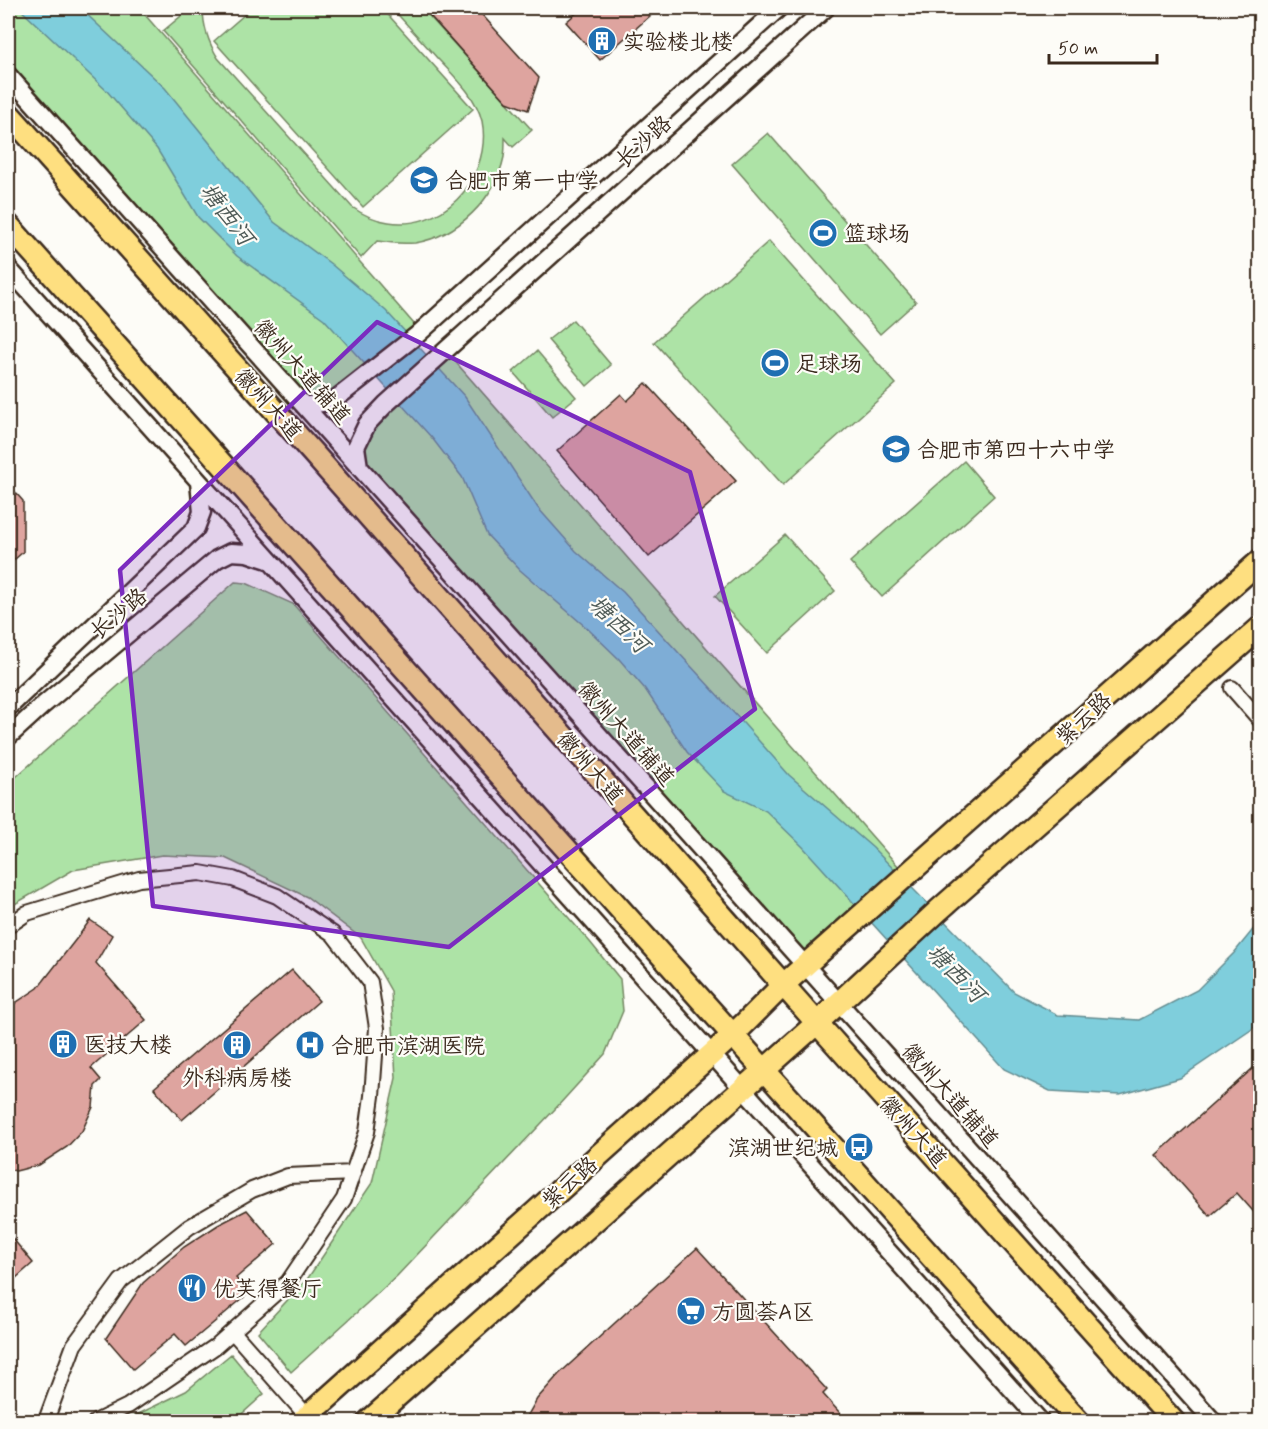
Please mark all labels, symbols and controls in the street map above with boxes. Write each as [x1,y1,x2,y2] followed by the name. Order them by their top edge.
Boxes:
[586,25,618,57] building icon: 实验楼北楼
[1049,27,1157,65] scale bar
[623,29,733,57] place label: 实验楼北楼
[1058,37,1098,61] text: 50 m
[610,110,678,175] street label: 长沙路
[408,164,440,196] school or university icon: 合肥市第一中学
[445,168,599,196] place label: 合肥市第一中学
[191,177,263,256] water label: 塘西河
[807,217,839,249] sports icon: 篮球场
[844,221,910,249] place label: 篮球场
[249,313,357,429] street label: 徽州大道辅道
[759,347,791,379] sports icon: 足球场
[796,351,862,379] place label: 足球场
[230,362,308,446] street label: 徽州大道
[880,433,912,465] school or university icon: 合肥市第四十六中学
[917,437,1115,465] place label: 合肥市第四十六中学
[85,583,154,646] street label: 长沙路
[581,589,658,664] water label: 塘西河
[573,675,681,791] street label: 徽州大道辅道
[1050,687,1118,752] street label: 紫云路
[552,725,630,809] street label: 徽州大道
[919,938,994,1013] water label: 塘西河
[47,1028,79,1060] building icon: 医技大楼
[221,1029,253,1061] building icon: 外科病房楼
[294,1029,326,1061] hospital icon: 合肥市滨湖医院
[84,1032,172,1060] place label: 医技大楼
[331,1033,485,1061] place label: 合肥市滨湖医院
[897,1037,1005,1153] street label: 徽州大道辅道
[182,1065,292,1093] place label: 外科病房楼
[875,1089,953,1173] street label: 徽州大道
[843,1131,875,1163] bus stop icon: 滨湖世纪城
[728,1135,838,1163] place label: 滨湖世纪城
[536,1151,604,1216] street label: 紫云路
[176,1272,208,1304] restaurant icon: 优芙得餐厅
[213,1276,323,1304] place label: 优芙得餐厅
[675,1295,707,1327] supermarket icon: 方圆荟A区
[712,1299,814,1327] place label: 方圆荟A区

